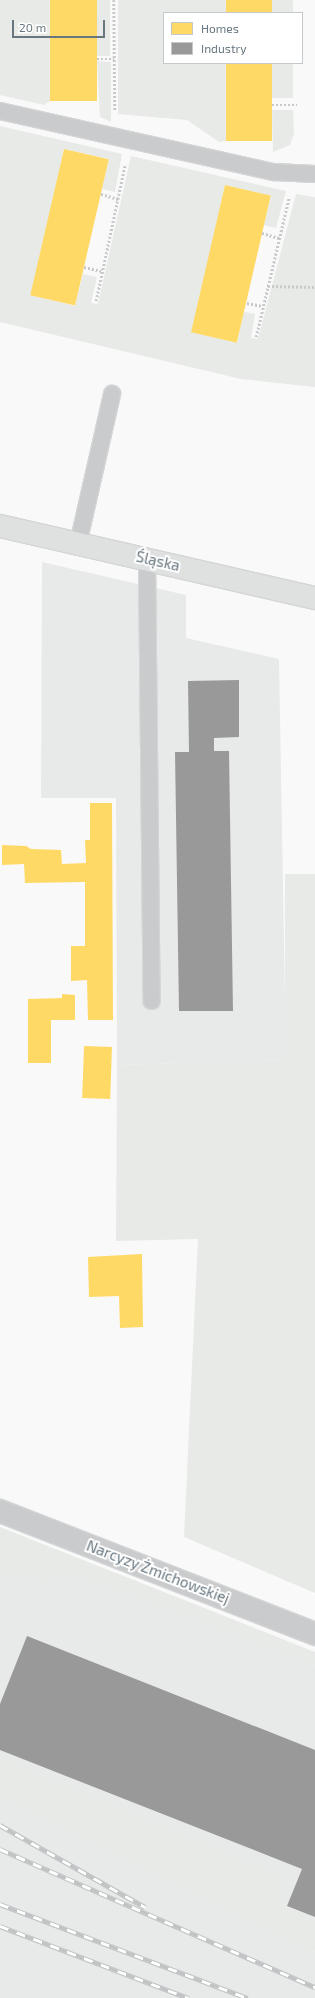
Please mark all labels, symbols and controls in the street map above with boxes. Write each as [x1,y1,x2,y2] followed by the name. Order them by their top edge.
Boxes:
[14,12,107,38] scale bar
[163,12,303,64] legend
[19,20,46,34] text: 20 m
[201,21,239,35] text: Homes
[201,41,247,55] text: Industry
[134,547,182,575] street label: Śląska
[84,1536,232,1608] street label: Narcyzy Żmichowskiej

